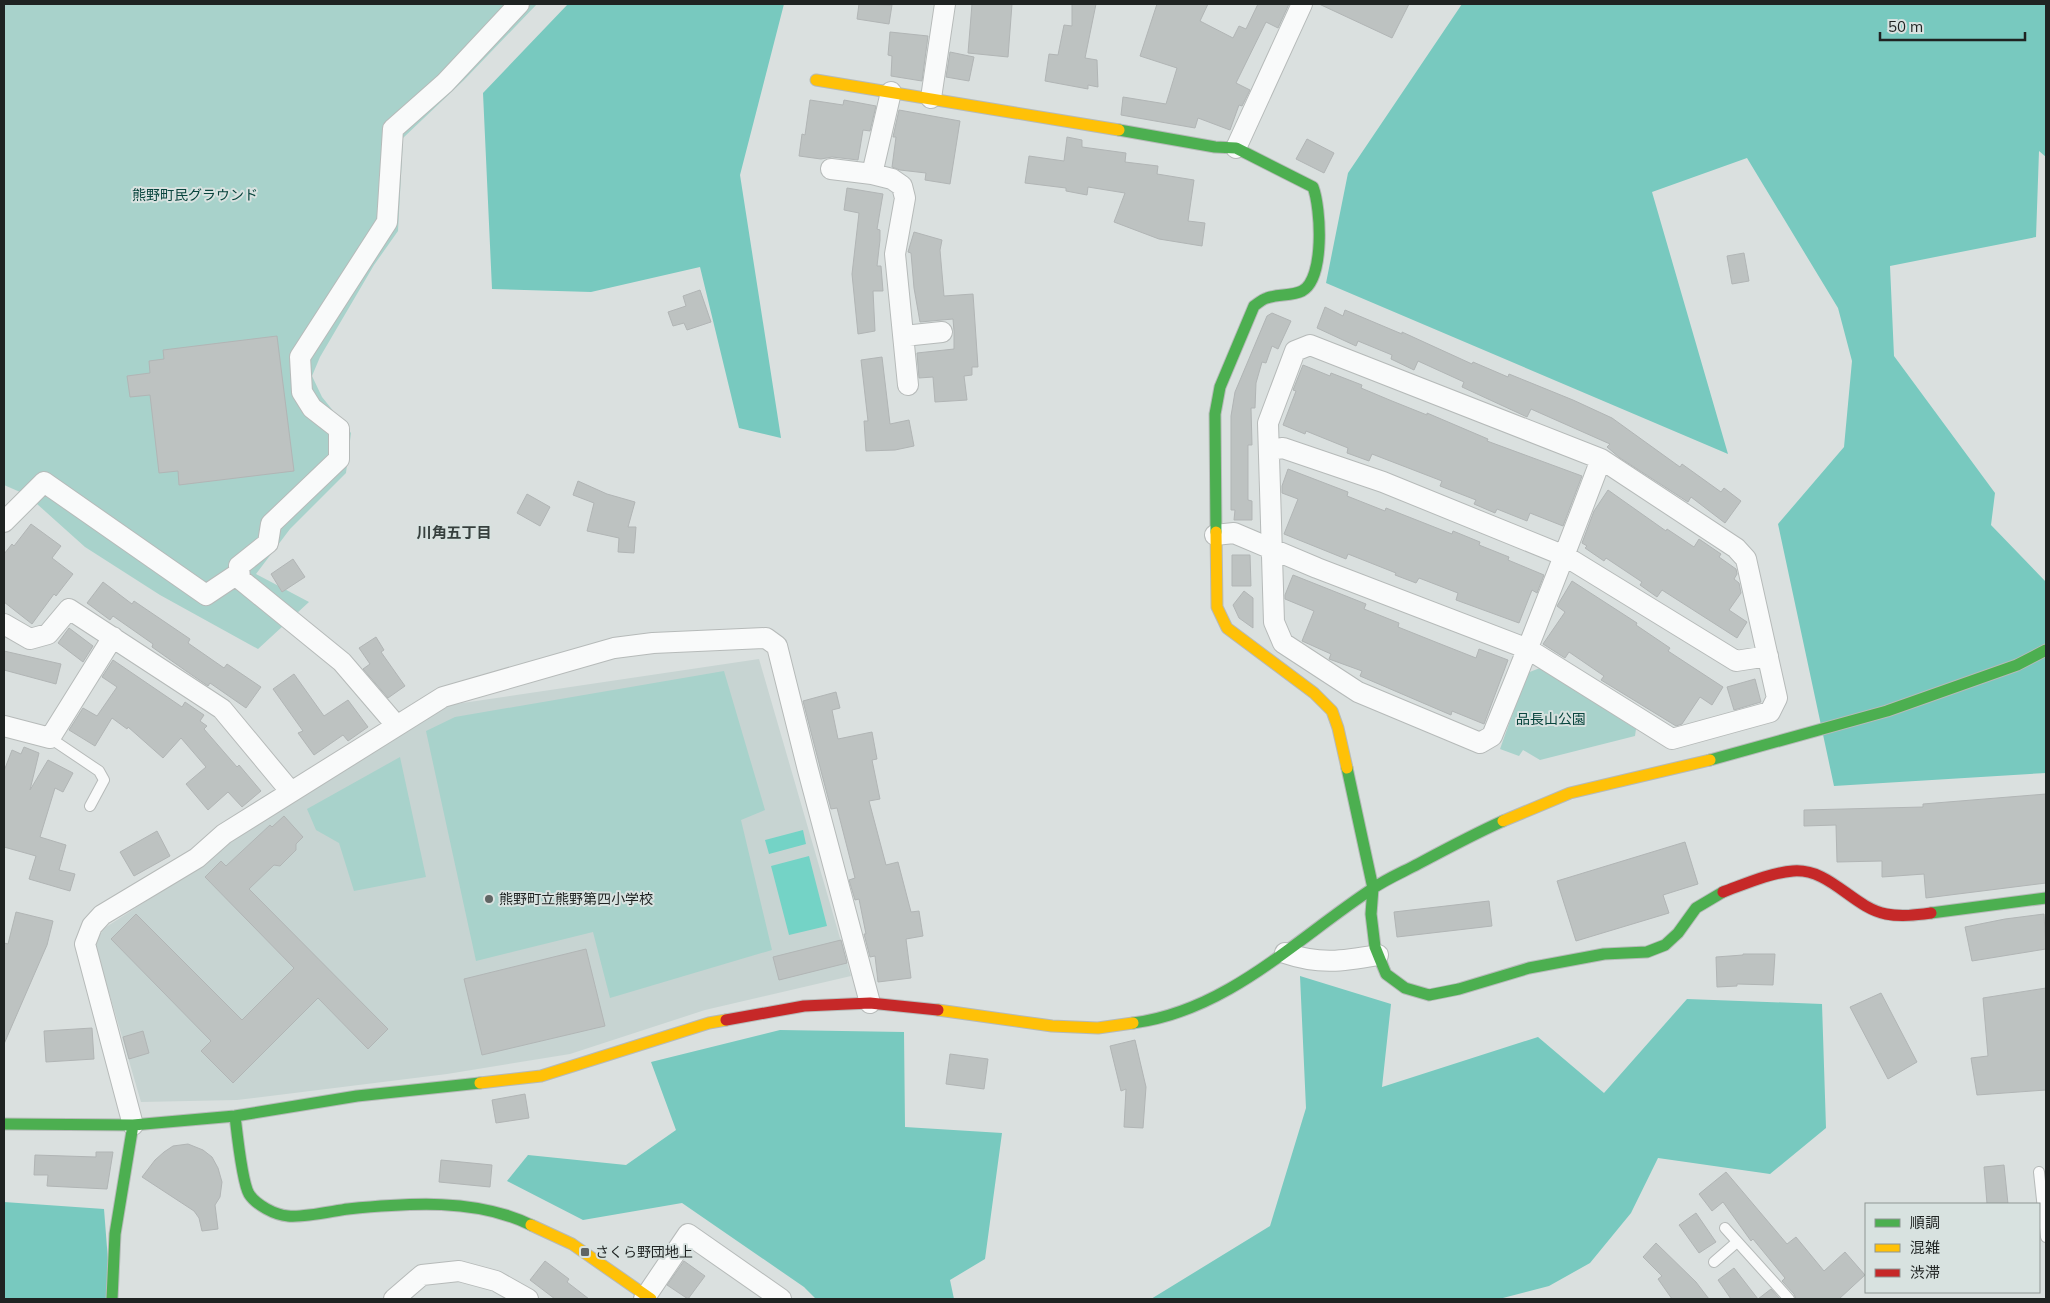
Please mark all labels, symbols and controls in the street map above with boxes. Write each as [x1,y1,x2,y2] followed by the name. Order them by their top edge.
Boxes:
[1880,10,2025,42] scale bar
[1888,17,1923,36] text: 50 m
[132,186,258,204] park label: 熊野町民グラウンド
[416,523,492,542] district label: 川角五丁目
[1516,710,1586,728] park label: 品長山公園
[499,890,653,908] place label: 熊野町立熊野第四小学校
[483,893,495,905] marker: 熊野町立熊野第四小学校
[1865,1203,2040,1293] legend
[1910,1213,1940,1232] text: 順調
[1910,1238,1940,1257] text: 混雑
[595,1243,693,1261] place label: さくら野団地上
[579,1246,591,1258] marker: さくら野団地上
[1910,1263,1940,1282] text: 渋滞

